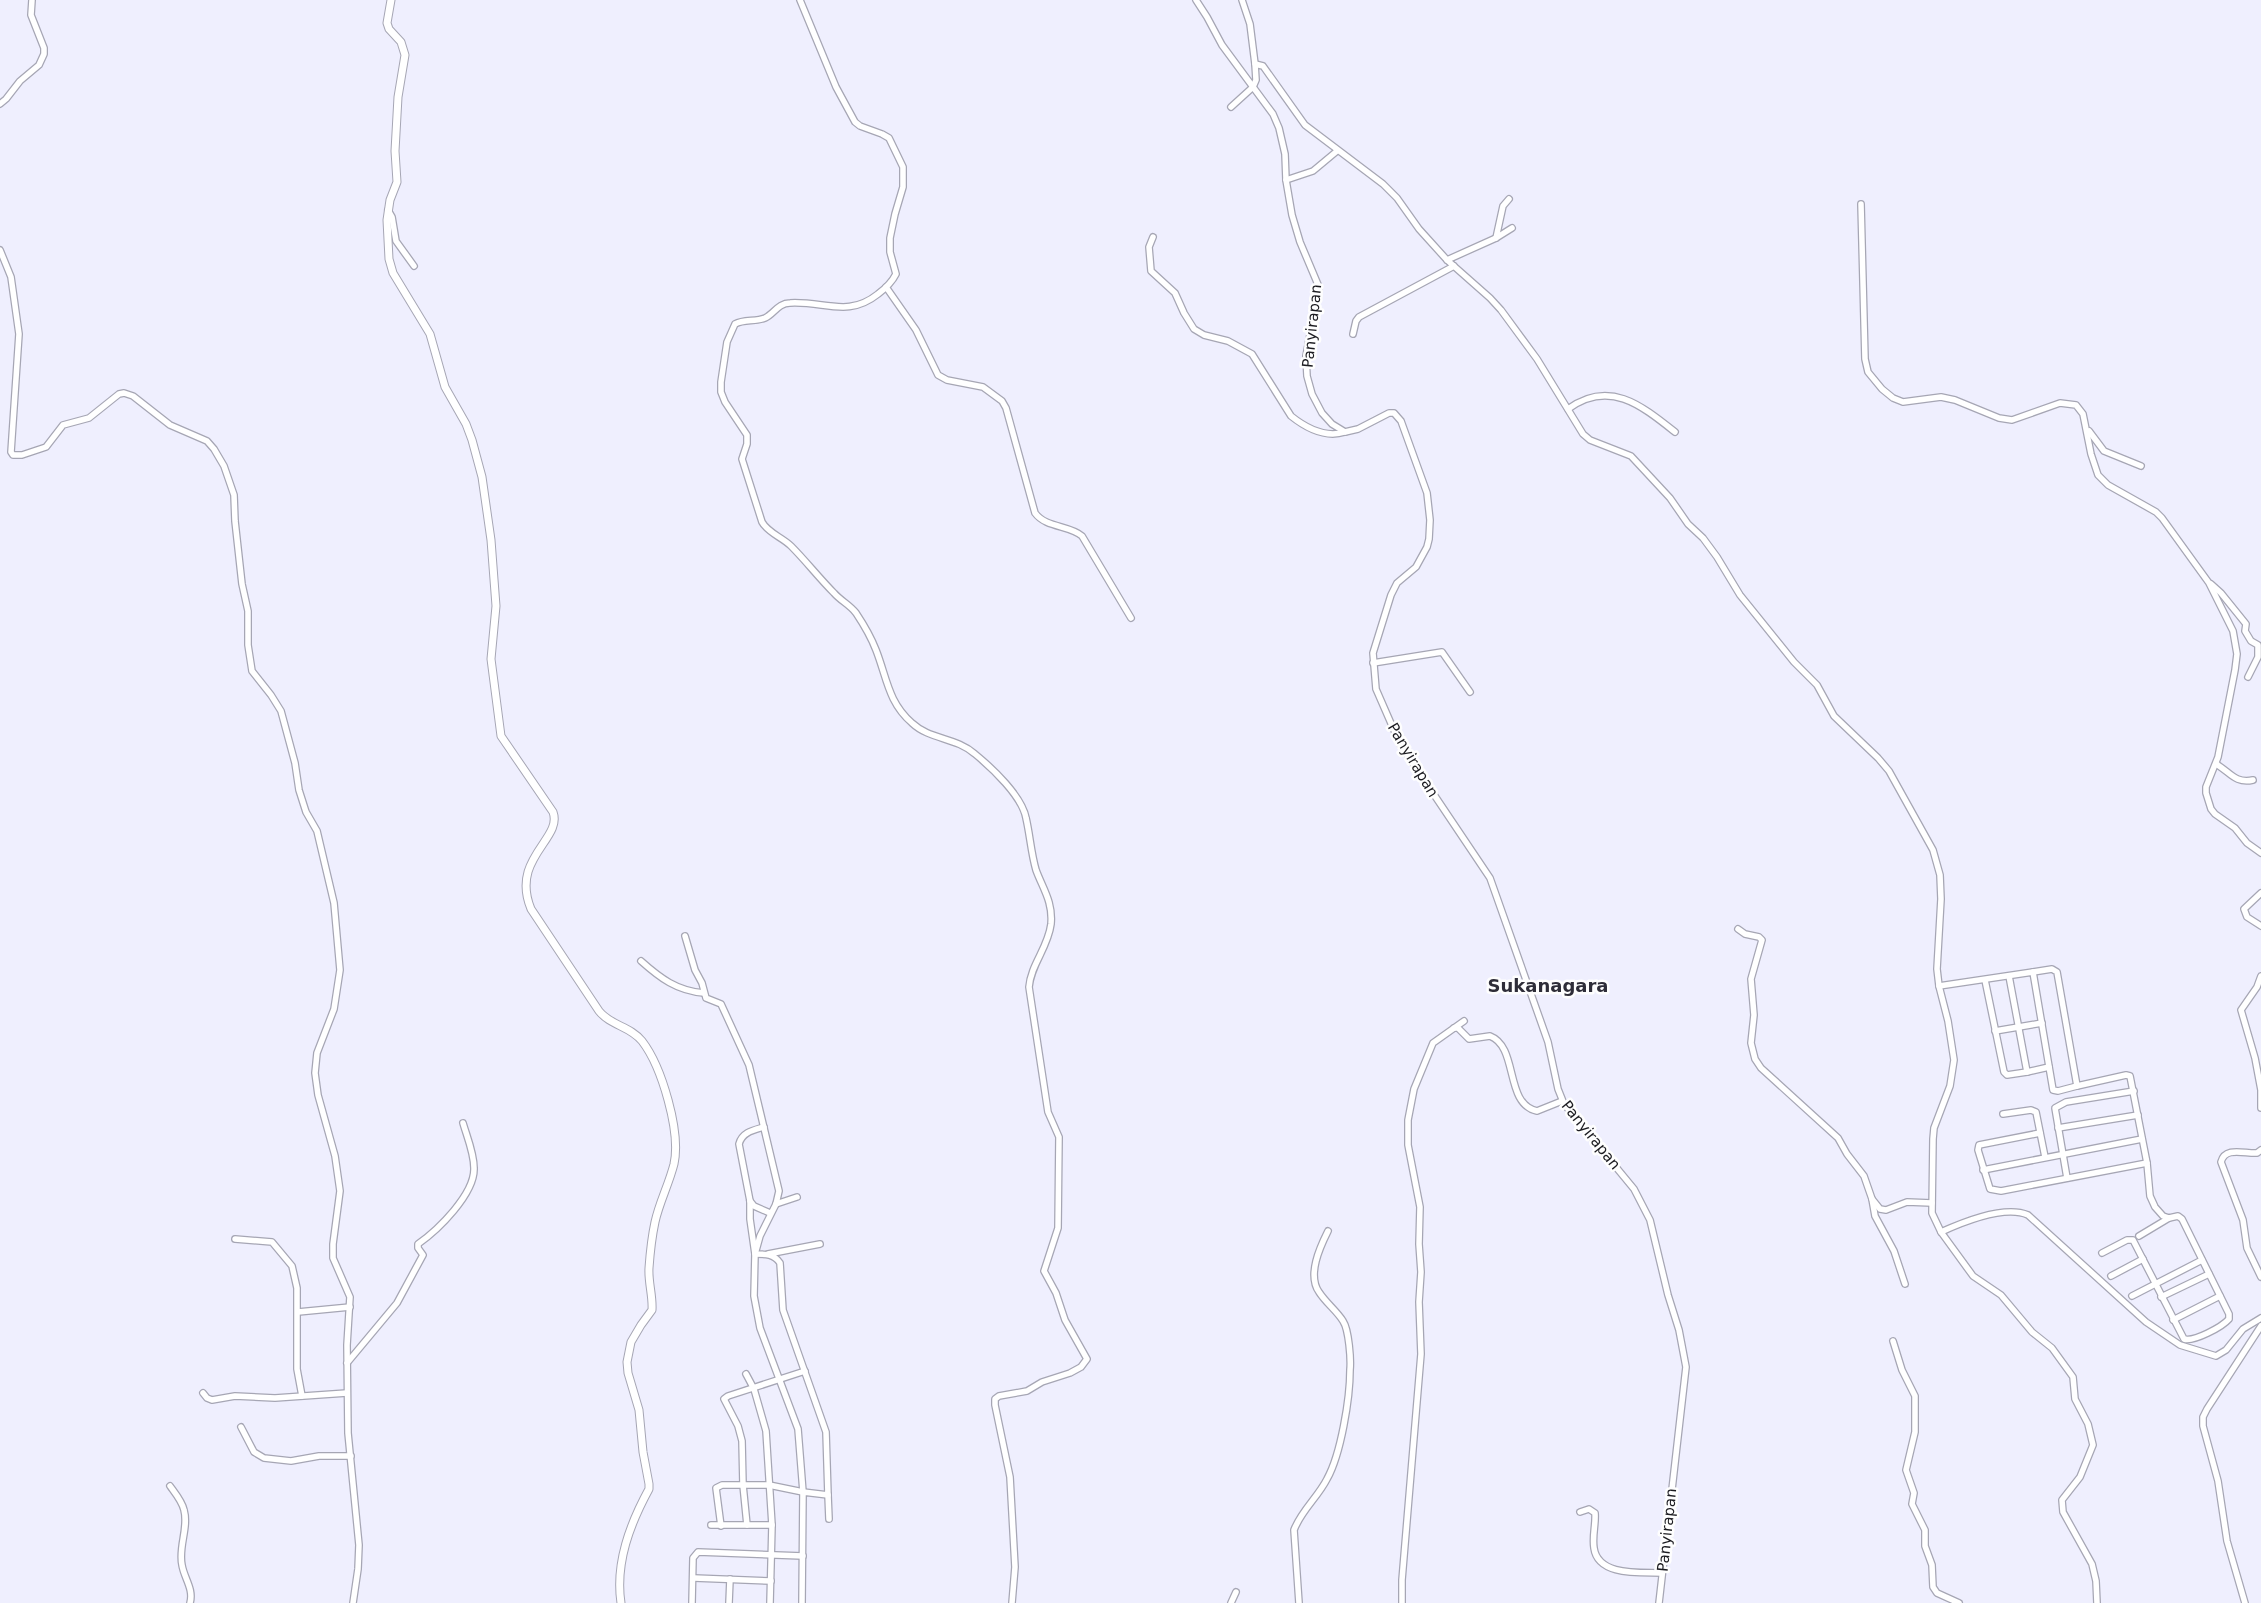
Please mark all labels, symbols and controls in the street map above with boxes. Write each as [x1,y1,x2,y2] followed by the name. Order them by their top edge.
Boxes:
[1299,283,1325,369] street label: Panyirapan
[1384,719,1442,801] street label: Panyirapan
[1488,975,1608,996] district label: Sukanagara
[1558,1097,1624,1173] street label: Panyirapan
[1654,1487,1680,1573] street label: Panyirapan

